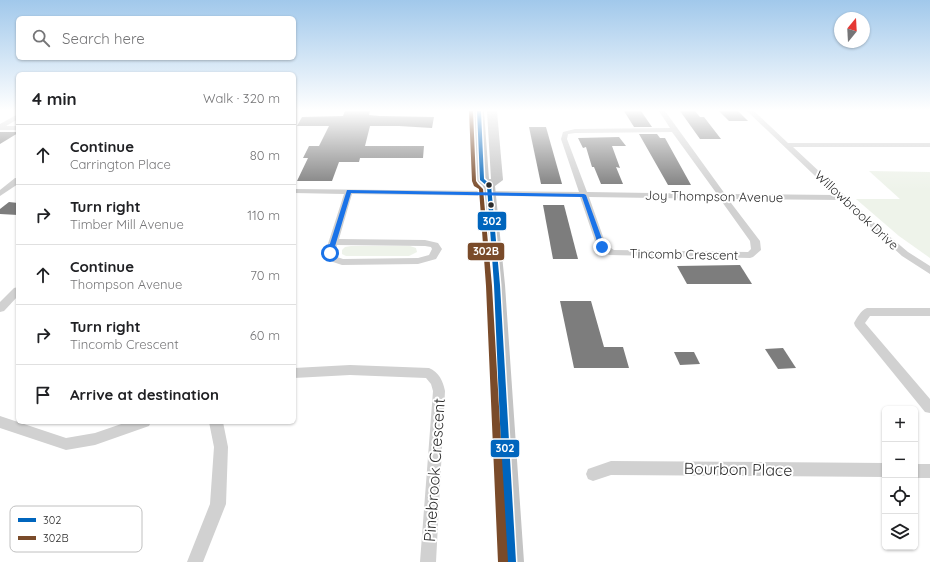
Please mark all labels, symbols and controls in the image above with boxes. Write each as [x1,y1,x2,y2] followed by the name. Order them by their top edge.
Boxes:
[834,12,870,48] north arrow
[16,16,296,60] search box
[30,27,52,49] icon: search
[62,29,145,48] text: Search here
[32,88,77,109] text: 4 min
[203,90,280,106] text: Walk · 320 m
[70,137,134,156] text: Continue
[32,144,54,166] icon: ahead
[250,147,280,163] text: 80 m
[70,156,171,172] text: Carrington Place
[812,167,902,253] street label: Willowbrook Drive
[484,180,494,190] unlabelled marker
[645,187,783,205] street label: Joy Thompson Avenue
[70,197,141,216] text: Turn right
[486,200,496,210] unlabelled marker
[32,204,54,226] icon: right
[247,207,280,223] text: 110 m
[477,211,507,231] line badge: 302
[483,214,501,228] text: 302
[70,216,184,232] text: Timber Mill Avenue
[593,238,611,256] route end
[467,242,505,261] line badge: 302B
[321,244,339,262] route start
[473,244,499,258] text: 302B
[630,245,738,263] street label: Tincomb Crescent
[70,257,134,276] text: Continue
[32,264,54,286] icon: ahead
[250,267,280,283] text: 70 m
[70,276,182,292] text: Thompson Avenue
[70,317,141,336] text: Turn right
[32,324,54,346] icon: right
[250,327,280,343] text: 60 m
[70,336,179,352] text: Tincomb Crescent
[32,384,54,406] icon: arrive
[70,385,219,404] text: Arrive at destination
[419,398,449,542] street label: Pinebrook Crescent
[882,406,918,550] map controls
[882,406,918,442] button: +
[490,439,520,458] line badge: 302
[496,441,514,455] text: 302
[882,442,918,478] button: −
[684,458,792,480] street label: Bourbon Place
[882,478,918,514] button: locate
[10,506,142,552] legend
[43,513,61,527] text: 302
[882,514,918,550] button: layers
[43,531,69,545] text: 302B

